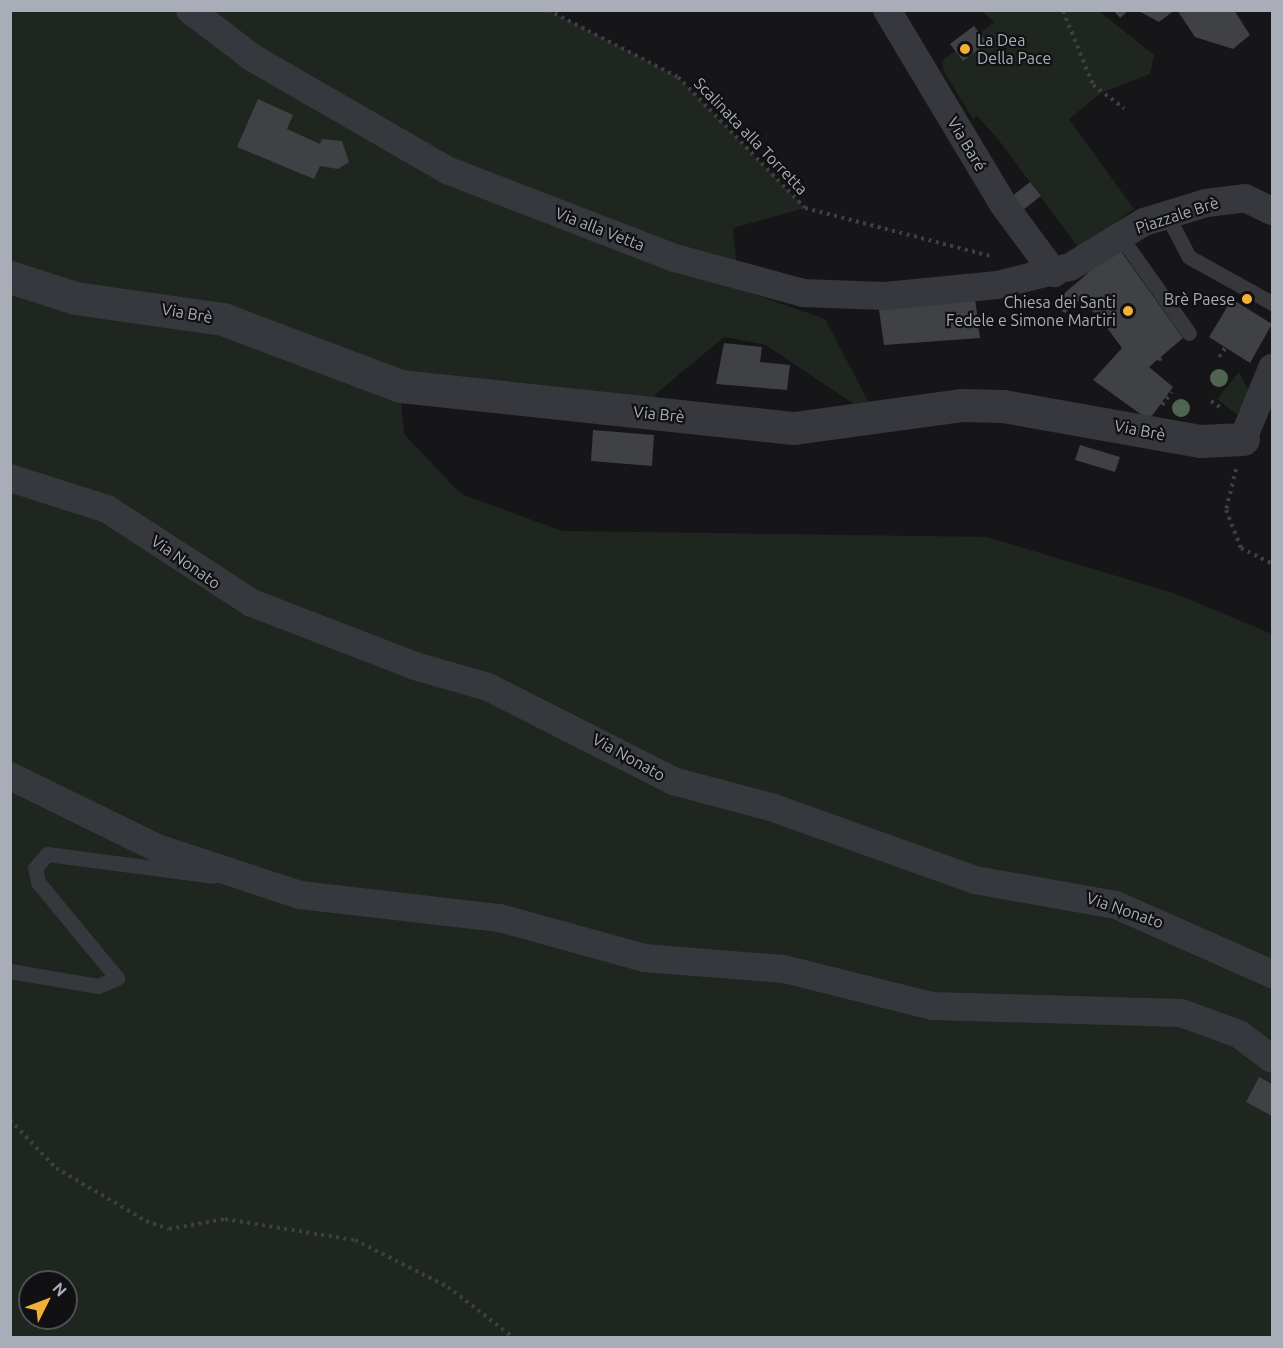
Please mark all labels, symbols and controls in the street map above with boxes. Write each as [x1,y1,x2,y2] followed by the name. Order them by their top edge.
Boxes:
[977,30,1051,68] place label: La Dea Della Pace
[958,42,972,56] marker: La Dea Della Pace
[690,73,812,199] street label: Scalinata alla Torretta
[943,113,991,175] street label: Via Baré
[1133,193,1221,237] street label: Piazzale Brè
[553,203,647,255] street label: Via alla Vetta
[1164,289,1235,309] place label: Brè Paese
[946,292,1116,330] place label: Chiesa dei Santi Fedele e Simone Martiri
[1240,292,1254,306] marker: Brè Paese
[160,299,214,327] street label: Via Brè
[1121,304,1135,318] marker: Chiesa dei Santi Fedele e Simone Martiri
[632,402,686,426] street label: Via Brè
[1113,416,1167,444] street label: Via Brè
[148,531,224,593] street label: Via Nonato
[589,729,669,785] street label: Via Nonato
[1084,888,1166,932] street label: Via Nonato
[18,1270,78,1330] north arrow
[49,1279,71,1300] text: N

